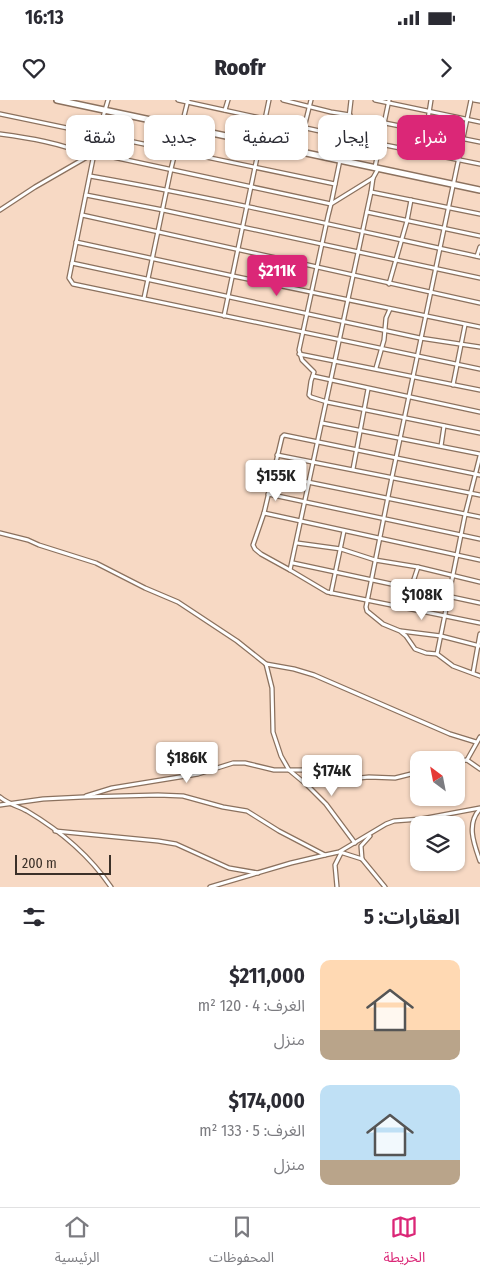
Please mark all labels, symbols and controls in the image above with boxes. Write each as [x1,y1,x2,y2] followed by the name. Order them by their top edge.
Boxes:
[25,6,64,29] text: 16:13
[20,54,48,82] icon: heart
[214,54,266,81] text: Roofr
[432,54,460,82] icon: forward
[66,115,134,160] chip: شقة
[144,115,215,160] chip: جديد
[225,115,308,160] chip: تصفية
[318,115,387,160] chip: إيجار
[397,115,465,160] chip: شراء
[242,254,312,297] pin: $211K
[258,261,296,280] text: $211K
[241,460,311,502] pin: $155K
[256,466,296,485] text: $155K
[387,578,457,621] pin: $108K
[402,585,442,604] text: $108K
[152,742,222,784] pin: $186K
[167,748,207,767] text: $186K
[410,751,465,806] north arrow
[410,751,465,871] map controls
[297,754,367,797] pin: $174K
[313,761,351,780] text: $174K
[410,816,465,871] button: layers
[15,852,111,875] scale bar
[22,855,57,872] text: 200 m
[20,903,48,931] icon: filters
[364,904,460,930] text: العقارات: 5
[229,963,305,989] text: $211,000
[360,980,420,1040] icon: home
[198,996,305,1015] text: الغرف: 4 · 120 m²
[274,1030,305,1049] text: منزل
[228,1088,305,1114] text: $174,000
[360,1105,420,1165] icon: home
[199,1121,305,1140] text: الغرف: 5 · 133 m²
[274,1155,305,1174] text: منزل
[55,1213,100,1272] tab: الرئيسية
[209,1213,274,1272] tab: المحفوظات
[383,1213,425,1272] tab: الخريطة

